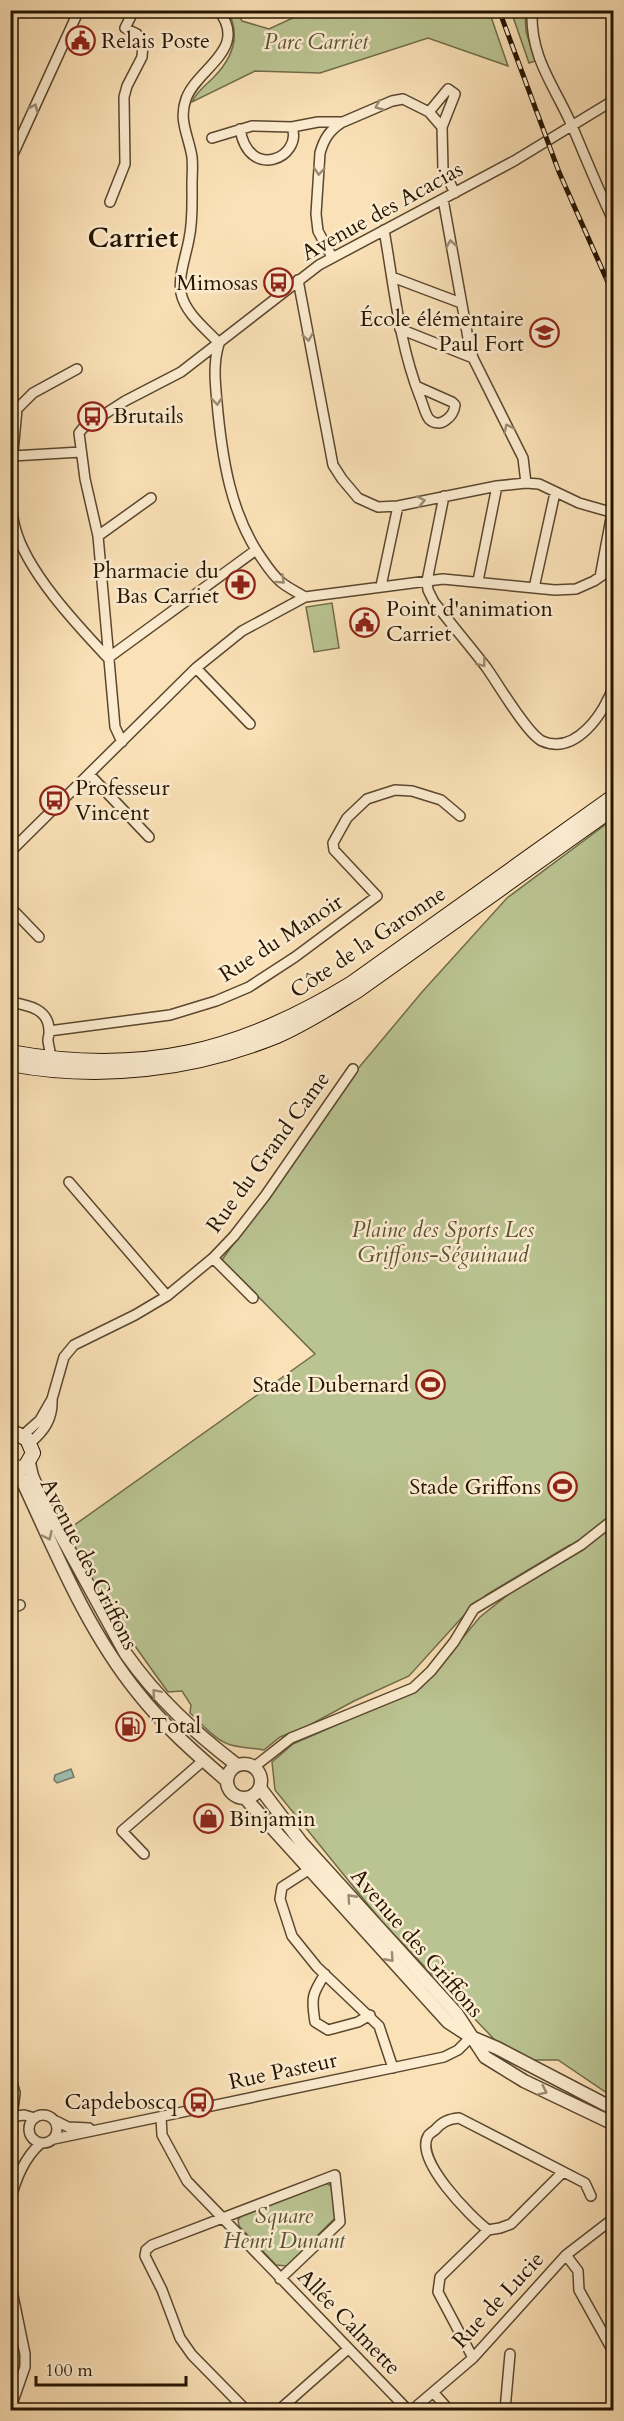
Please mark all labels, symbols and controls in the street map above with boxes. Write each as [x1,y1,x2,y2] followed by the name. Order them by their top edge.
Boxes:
[64,25,96,57] public building icon: Relais Poste
[101,26,210,56] place label: Relais Poste
[264,27,369,57] park label: Parc Carriet
[374,99,385,111] one-way arrow
[27,103,39,114] one-way arrow
[296,154,468,268] street label: Avenue des Acacias
[313,167,326,176] one-way arrow
[88,219,179,257] district label: Carriet
[446,239,458,248] one-way arrow
[263,267,295,299] bus stop icon: Mimosas
[176,268,258,298] place label: Mimosas
[360,304,524,359] place label: École élémentaire Paul Fort
[529,316,561,348] school or university icon: École élémentaire Paul Fort
[301,332,314,342] one-way arrow
[210,396,223,405] one-way arrow
[76,400,108,432] bus stop icon: Brutails
[113,401,184,431] place label: Brutails
[504,424,516,435] one-way arrow
[416,496,426,509] one-way arrow
[92,556,219,611] place label: Pharmacie du Bas Carriet
[224,568,256,600] pharmacy icon: Pharmacie du Bas Carriet
[274,573,284,584] one-way arrow
[386,594,553,649] place label: Point d'animation Carriet
[349,606,381,638] public building icon: Point d'animation Carriet
[475,656,486,667] one-way arrow
[75,773,170,828] place label: Professeur Vincent
[38,785,70,817] bus stop icon: Professeur Vincent
[284,879,452,1005] street label: Côte de la Garonne
[213,886,349,989] street label: Rue du Manoir
[199,1065,337,1239] street label: Rue du Grand Came
[352,1215,535,1270] park label: Plaine des Sports Les Griffons-Séguinaud
[414,1369,446,1401] sports icon: Stade Dubernard
[252,1370,409,1400] place label: Stade Dubernard
[546,1471,578,1503] sports icon: Stade Griffons
[409,1472,541,1502] place label: Stade Griffons
[33,1473,145,1655] street label: Avenue des Griffons
[41,1530,53,1541] one-way arrow
[152,1689,163,1700] one-way arrow
[114,1710,146,1742] fuel station icon: Total
[151,1711,201,1741] place label: Total
[192,1803,224,1835] shop icon: Binjamin
[229,1804,316,1834] place label: Binjamin
[344,1862,490,2024] street label: Avenue des Griffons
[347,1894,358,1904] one-way arrow
[383,1951,394,1961] one-way arrow
[226,2045,341,2097] street label: Rue Pasteur
[537,2083,548,2095] one-way arrow
[182,2086,214,2118] bus stop icon: Capdeboscq
[64,2087,177,2117] place label: Capdeboscq
[223,2201,346,2256] park label: Square Henri Dunant
[445,2245,551,2355] street label: Rue de Lucie
[291,2262,407,2382] street label: Allée Calmette
[36,2349,186,2387] scale bar
[45,2358,93,2383] text: 100 m

